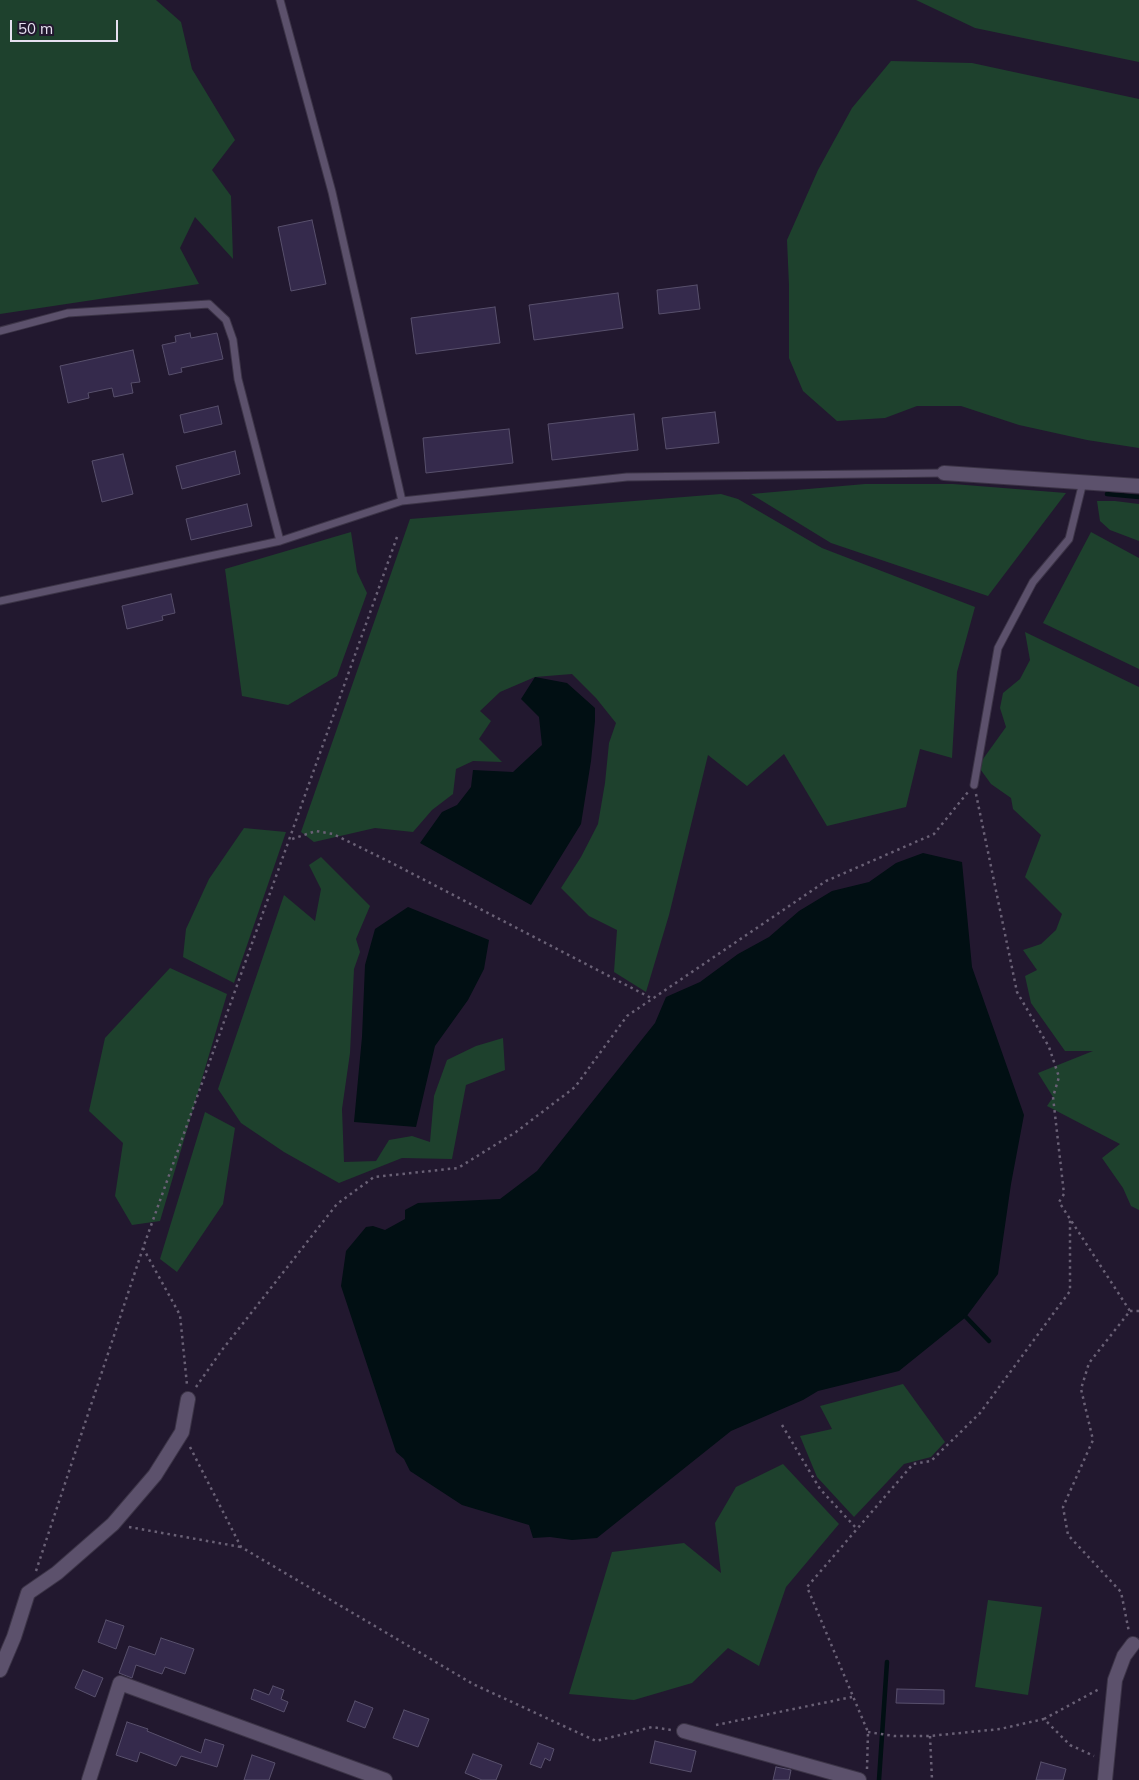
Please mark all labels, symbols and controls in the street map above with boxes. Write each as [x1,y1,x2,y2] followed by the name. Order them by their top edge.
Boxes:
[12,10,120,42] scale bar
[18,19,53,38] text: 50 m

